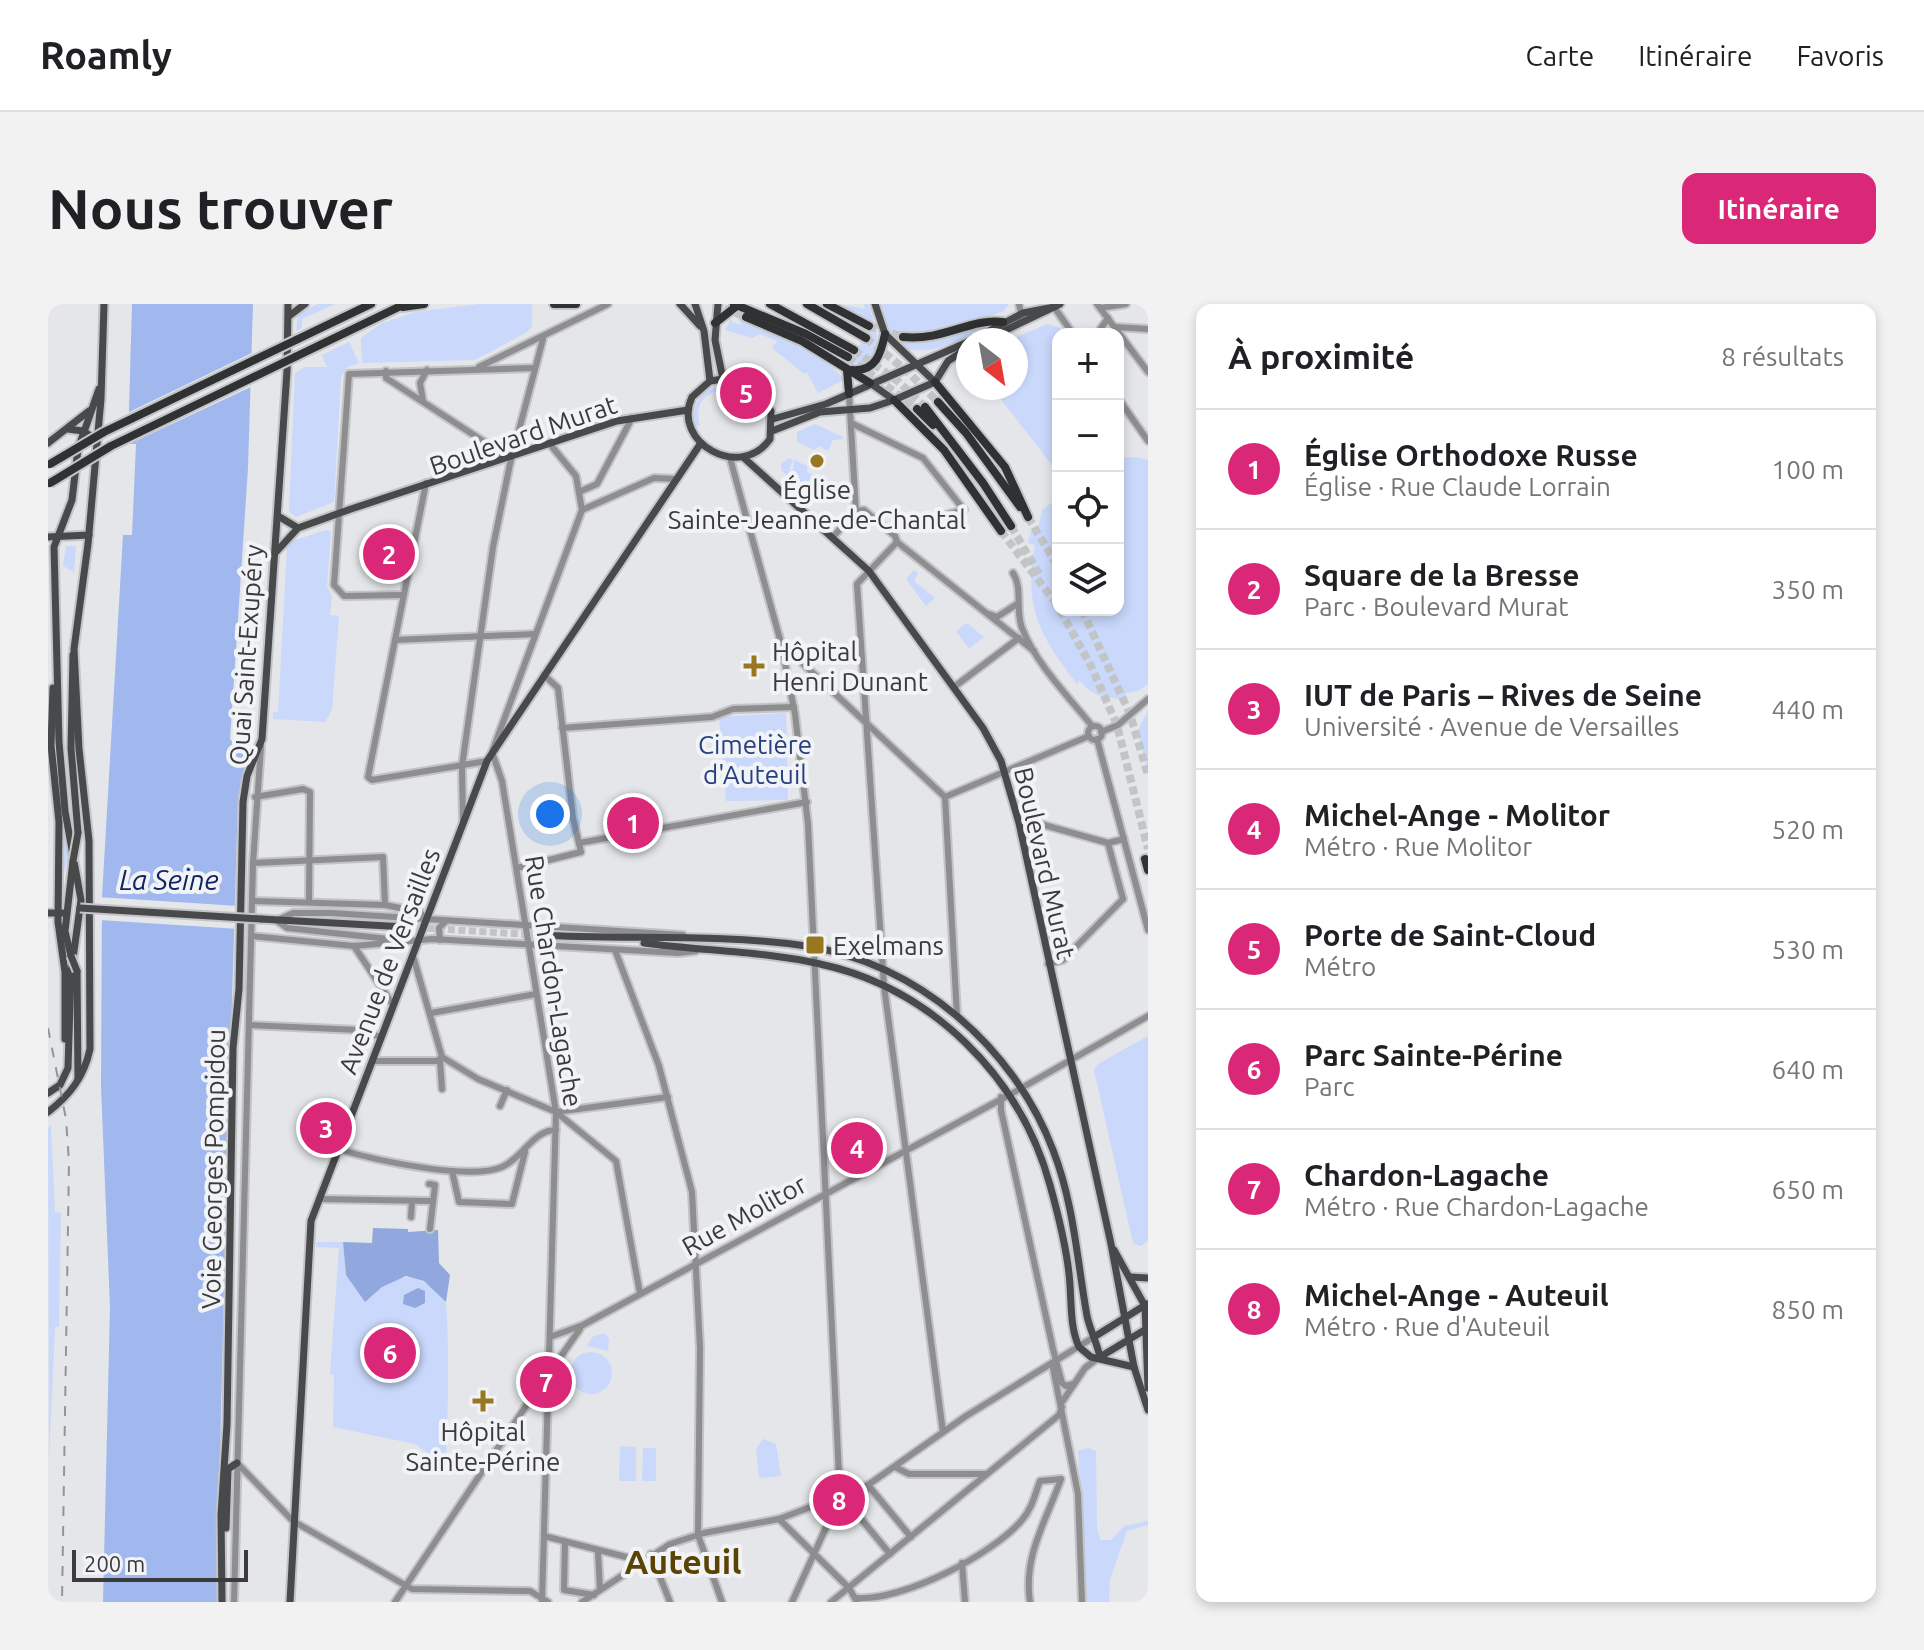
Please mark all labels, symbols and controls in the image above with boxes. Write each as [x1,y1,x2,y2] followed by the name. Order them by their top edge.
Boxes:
[40,34,172,76] text: Roamly
[1526,40,1594,71] text: Carte
[1638,40,1752,71] text: Itinéraire
[1796,40,1884,71] text: Favoris
[1682,173,1876,244] button: Itinéraire
[48,177,393,240] text: Nous trouver
[956,328,1028,400] north arrow
[1052,328,1124,616] map controls
[1052,328,1124,400] button: +
[1228,337,1414,375] text: À proximité
[1721,342,1844,371] text: 8 résultats
[720,363,772,423] pin: 5
[426,389,620,481] street label: Boulevard Murat
[1052,400,1124,472] button: −
[1304,438,1638,472] text: Église Orthodoxe Russe
[808,452,826,470] marker: Église Sainte-Jeanne-de-Chantal
[1247,455,1261,484] text: 1
[1772,455,1844,484] text: 100 m
[1052,472,1124,544] button: locate
[1304,472,1611,501] text: Église · Rue Claude Lorrain
[668,474,966,534] place label: Église Sainte-Jeanne-de-Chantal
[363,524,415,584] pin: 2
[224,544,268,766] street label: Quai Saint-Exupéry
[1052,544,1124,616] button: layers
[1304,558,1579,592] text: Square de la Bresse
[1247,575,1261,604] text: 2
[1772,575,1844,604] text: 350 m
[1304,592,1569,621] text: Parc · Boulevard Murat
[772,637,928,696] place label: Hôpital Henri Dunant
[743,655,765,677] marker: Hôpital Henri Dunant
[1304,678,1702,712] text: IUT de Paris – Rives de Seine
[1247,695,1261,724] text: 3
[1772,695,1844,724] text: 440 m
[1304,712,1679,741] text: Université · Avenue de Versailles
[698,730,812,789] park label: Cimetière d'Auteuil
[1009,764,1081,962] street label: Boulevard Murat
[607,793,659,853] pin: 1
[530,794,570,834] your location
[1304,798,1610,832] text: Michel-Ange - Molitor
[1247,815,1261,844] text: 4
[1772,815,1844,844] text: 520 m
[1304,832,1532,861] text: Métro · Rue Molitor
[333,844,445,1078] street label: Avenue de Versailles
[520,853,588,1109] street label: Rue Chardon-Lagache
[119,864,219,895] water label: La Seine
[1304,918,1596,952] text: Porte de Saint-Cloud
[833,931,944,960] place label: Exelmans
[804,934,826,956] marker: Exelmans
[1247,935,1261,964] text: 5
[1772,935,1844,964] text: 530 m
[1304,952,1376,981] text: Métro
[196,1029,230,1309] street label: Voie Georges Pompidou
[1304,1038,1563,1072] text: Parc Sainte-Périne
[1247,1055,1261,1084] text: 6
[1772,1055,1844,1084] text: 640 m
[1304,1072,1355,1101] text: Parc
[300,1098,352,1158] pin: 3
[831,1118,883,1178] pin: 4
[1304,1158,1549,1192] text: Chardon-Lagache
[677,1169,811,1261] street label: Rue Molitor
[1247,1175,1261,1204] text: 7
[1772,1175,1844,1204] text: 650 m
[1304,1192,1649,1221] text: Métro · Rue Chardon-Lagache
[1304,1278,1609,1312] text: Michel-Ange - Auteuil
[1247,1295,1261,1324] text: 8
[1772,1295,1844,1324] text: 850 m
[1304,1312,1550,1341] text: Métro · Rue d'Auteuil
[364,1323,416,1383] pin: 6
[520,1352,572,1412] pin: 7
[472,1390,494,1412] marker: Hôpital Sainte-Périne
[406,1417,560,1476] place label: Hôpital Sainte-Périne
[813,1470,865,1530] pin: 8
[624,1542,742,1580] district label: Auteuil
[72,1546,248,1582] scale bar
[84,1551,145,1576] text: 200 m

